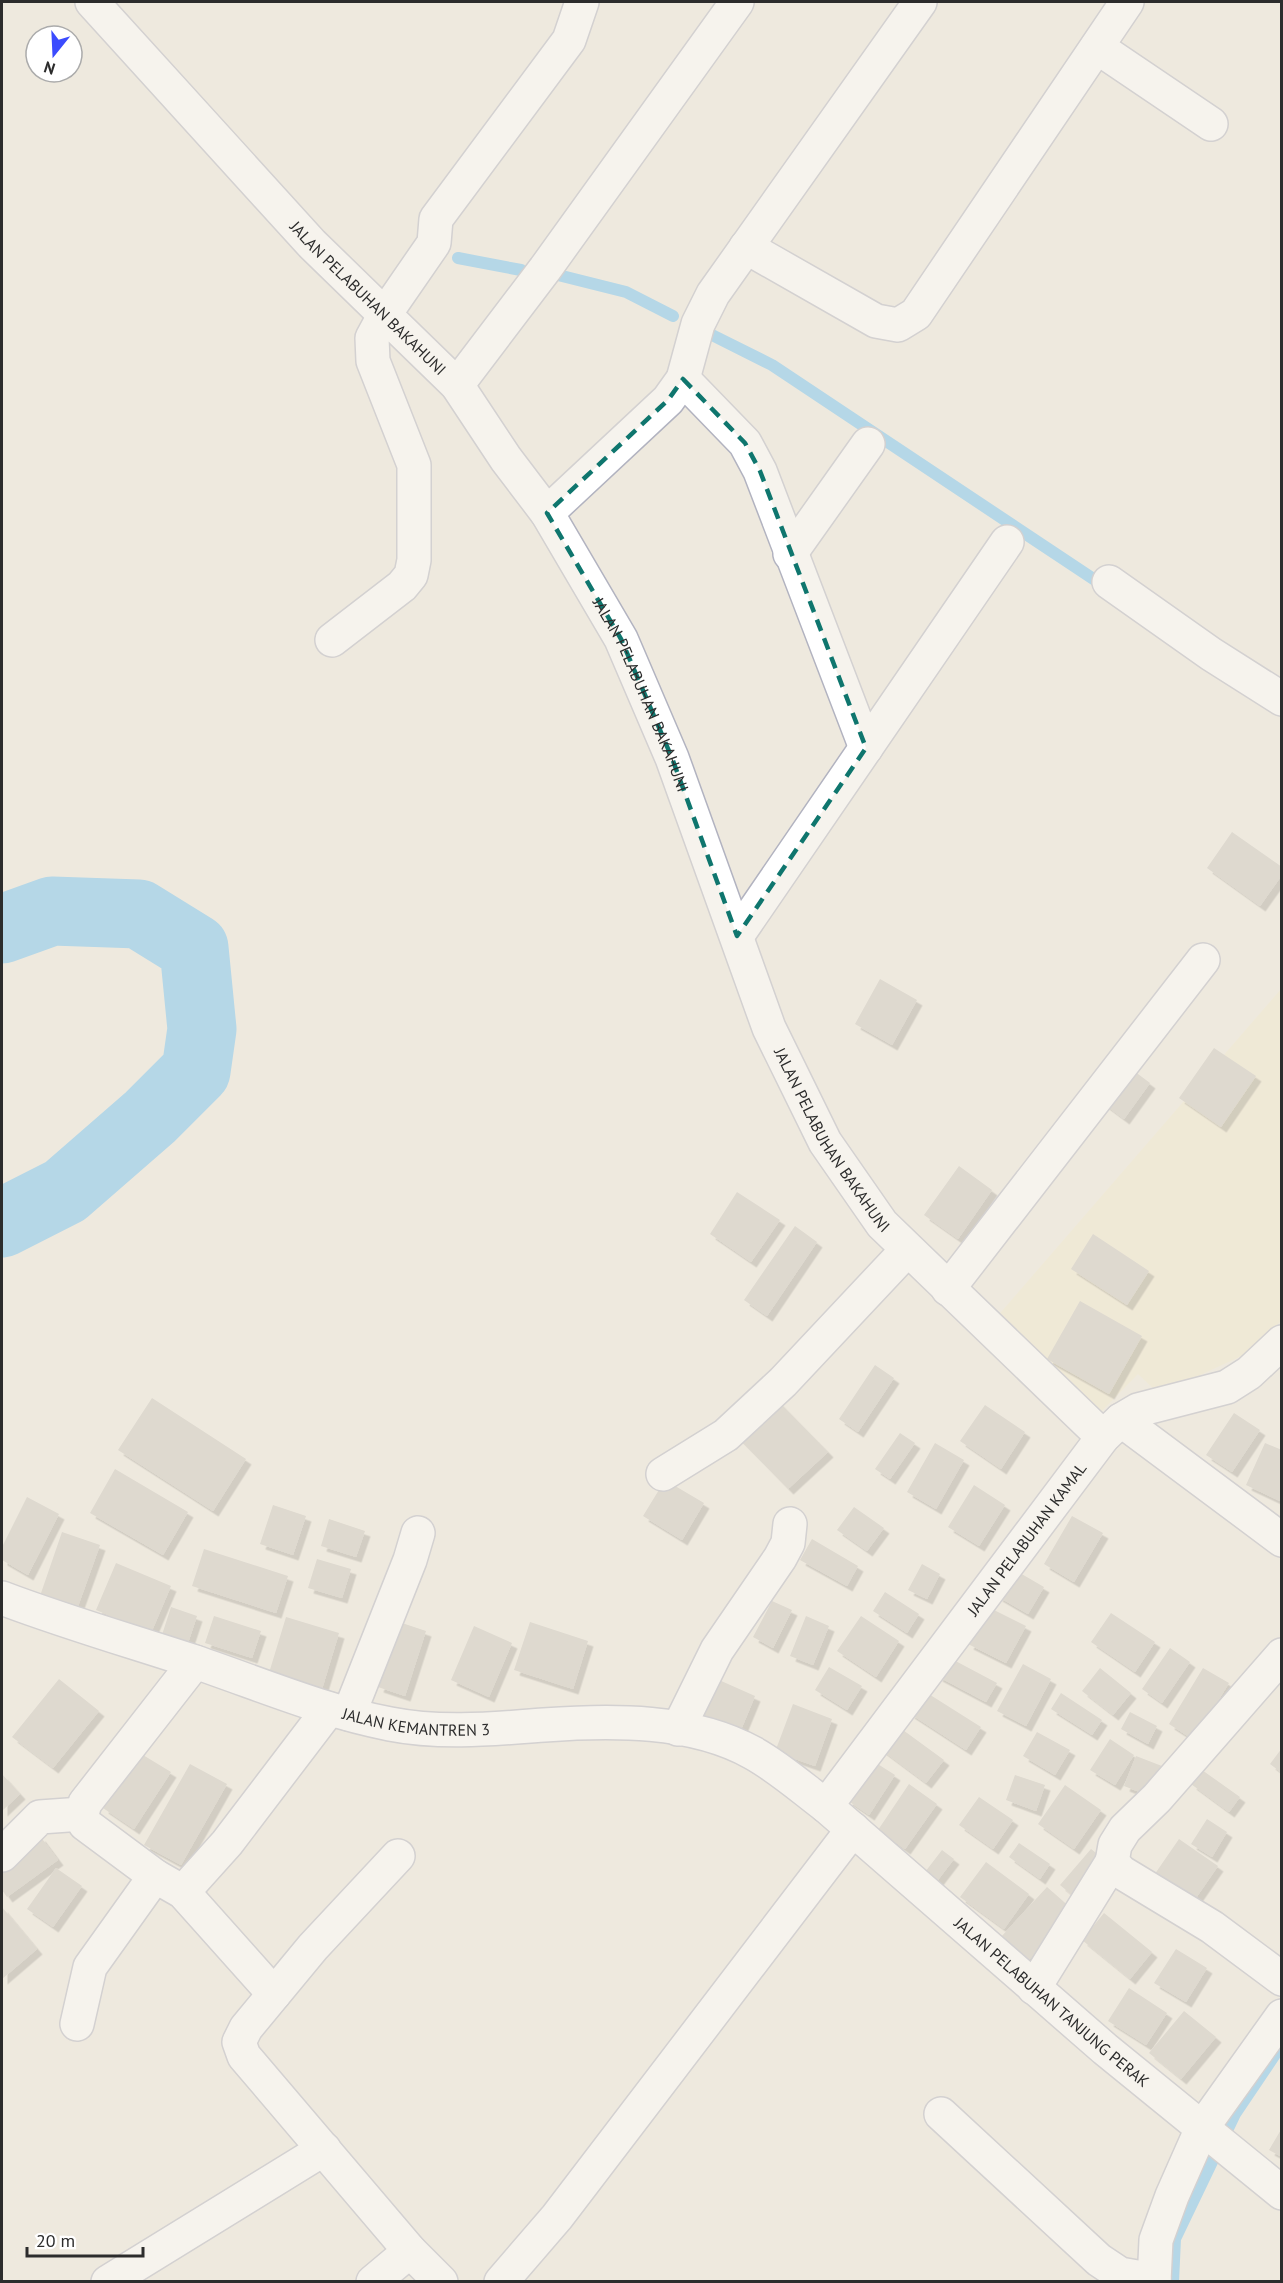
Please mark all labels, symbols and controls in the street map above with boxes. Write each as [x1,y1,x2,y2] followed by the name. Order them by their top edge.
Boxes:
[24,24,84,84] north arrow
[41,57,57,79] text: N
[285,216,451,379] street label: JALAN PELABUHAN BAKAHUNI
[588,593,693,794] street label: JALAN PELABUHAN BAKAHUNI
[770,1043,894,1236] street label: JALAN PELABUHAN BAKAHUNI
[962,1458,1090,1620] street label: JALAN PELABUHAN KAMAL
[339,1703,490,1740] street label: JALAN KEMANTREN 3
[950,1912,1154,2091] street label: JALAN PELABUHAN TANJUNG PERAK
[27,2220,142,2258] scale bar
[36,2229,75,2252] text: 20 m

